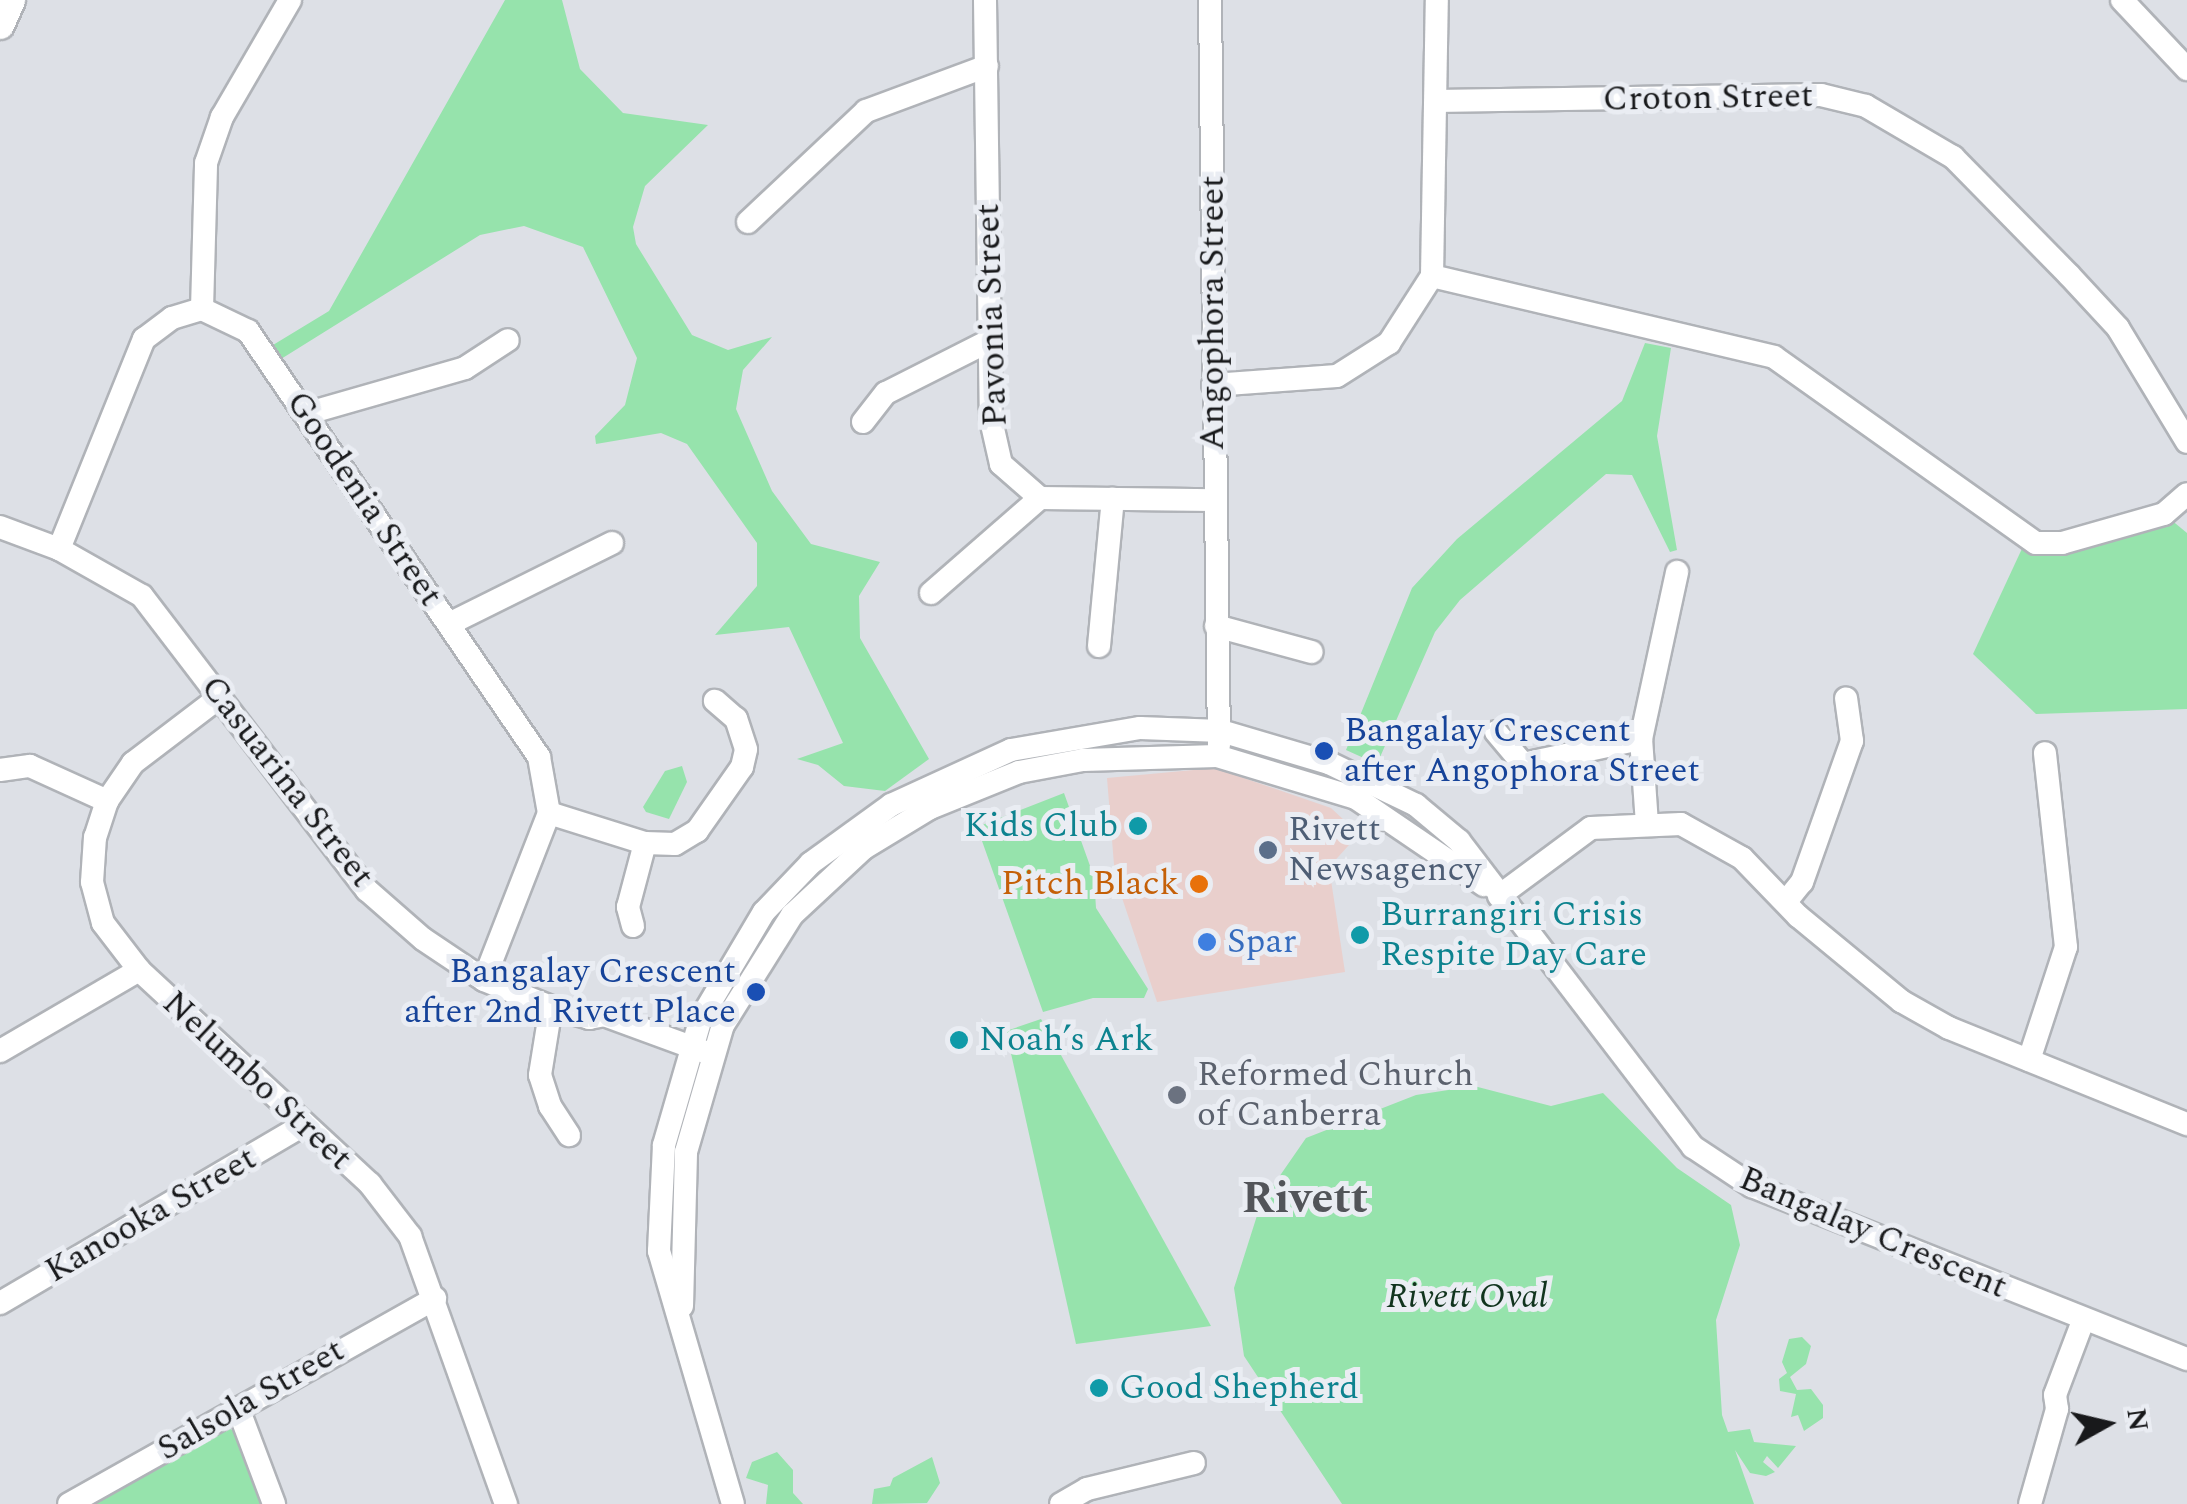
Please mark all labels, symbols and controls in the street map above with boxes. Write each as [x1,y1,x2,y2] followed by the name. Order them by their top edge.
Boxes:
[1602,75,1814,121] street label: Croton Street
[1192,175,1234,451] street label: Angophora Street
[967,203,1017,427] street label: Pavonia Street
[277,383,451,615] street label: Goodenia Street
[191,668,383,896] street label: Casuarina Street
[1344,710,1700,792] place label: Bangalay Crescent after Angophora Street
[1313,740,1335,762] marker: Bangalay Crescent after Angophora Street
[964,805,1118,847] place label: Kids Club
[1288,809,1481,891] place label: Rivett Newsagency
[1127,815,1149,837] marker: Kids Club
[1257,839,1279,861] marker: Rivett Newsagency
[1001,863,1179,905] place label: Pitch Black
[1188,873,1210,895] marker: Pitch Black
[1380,894,1647,976] place label: Burrangiri Crisis Respite Day Care
[1227,921,1297,963] place label: Spar
[1349,924,1371,946] marker: Burrangiri Crisis Respite Day Care
[1196,931,1218,953] marker: Spar
[404,951,736,1033] place label: Bangalay Crescent after 2nd Rivett Place
[745,981,767,1003] marker: Bangalay Crescent after 2nd Rivett Place
[154,982,360,1180] street label: Nelumbo Street
[979,1019,1154,1061] place label: Noah’s Ark
[948,1029,970,1051] marker: Noah’s Ark
[1197,1054,1474,1136] place label: Reformed Church of Canberra
[1166,1084,1188,1106] marker: Reformed Church of Canberra
[38,1138,264,1292] street label: Kanooka Street
[1733,1158,2013,1308] street label: Bangalay Crescent
[1242,1172,1368,1226] district label: Rivett
[1386,1276,1548,1318] park label: Rivett Oval
[150,1330,352,1470] street label: Salsola Street
[1119,1367,1359,1409] place label: Good Shepherd
[2057,1374,2157,1474] north arrow
[1088,1377,1110,1399] marker: Good Shepherd
[2114,1405,2160,1434] text: N

